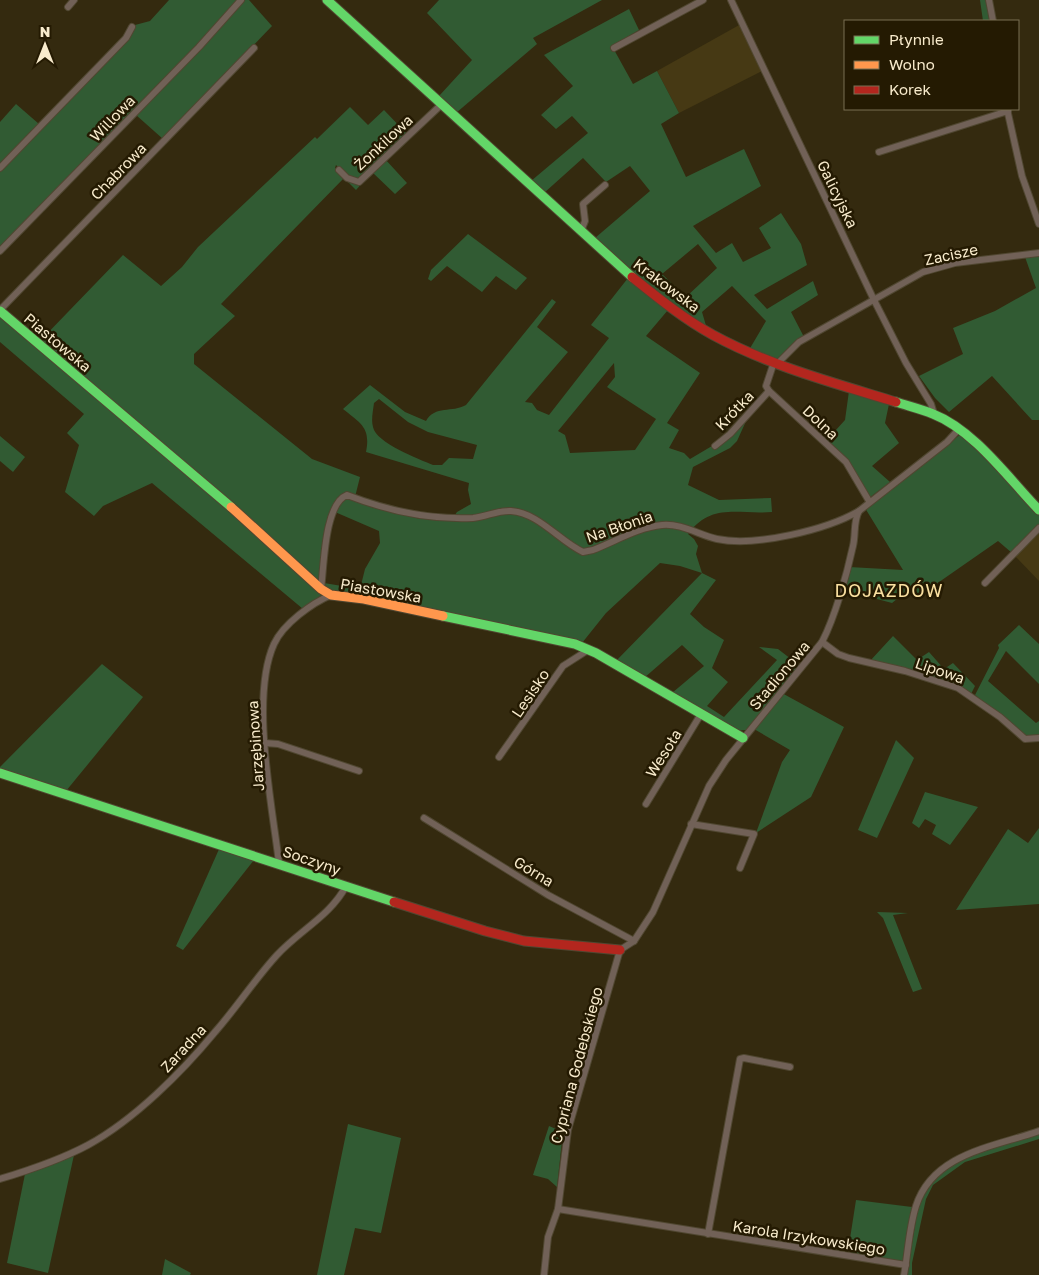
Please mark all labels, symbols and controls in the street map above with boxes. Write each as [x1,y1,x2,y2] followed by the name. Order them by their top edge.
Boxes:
[20,20,70,70] north arrow
[844,20,1019,110] legend
[40,23,50,40] text: N
[889,30,944,48] text: Płynnie
[889,55,935,73] text: Wolno
[889,80,931,98] text: Korek
[86,91,138,145] street label: Willowa
[350,110,416,174] street label: Żonkilowa
[87,139,149,203] street label: Chabrowa
[814,157,862,231] street label: Galicyjska
[923,240,980,268] street label: Zacisze
[630,254,704,316] street label: Krakowska
[21,309,95,375] street label: Piastowska
[711,387,757,433] street label: Krótka
[799,401,843,443] street label: Dolna
[583,506,655,546] street label: Na Błonia
[339,574,423,606] street label: Piastowska
[834,579,944,601] district label: DOJAZDÓW
[745,637,813,713] street label: Stadionowa
[913,653,967,687] street label: Lipowa
[507,665,553,721] street label: Lesisko
[243,700,267,792] street label: Jarzębinowa
[641,726,685,780] street label: Wesoła
[281,842,344,879] street label: Soczyny
[511,852,557,890] street label: Górna
[546,985,606,1145] street label: Cypriana Godebskiego
[156,1020,210,1076] street label: Zaradna
[732,1216,886,1258] street label: Karola Irzykowskiego

